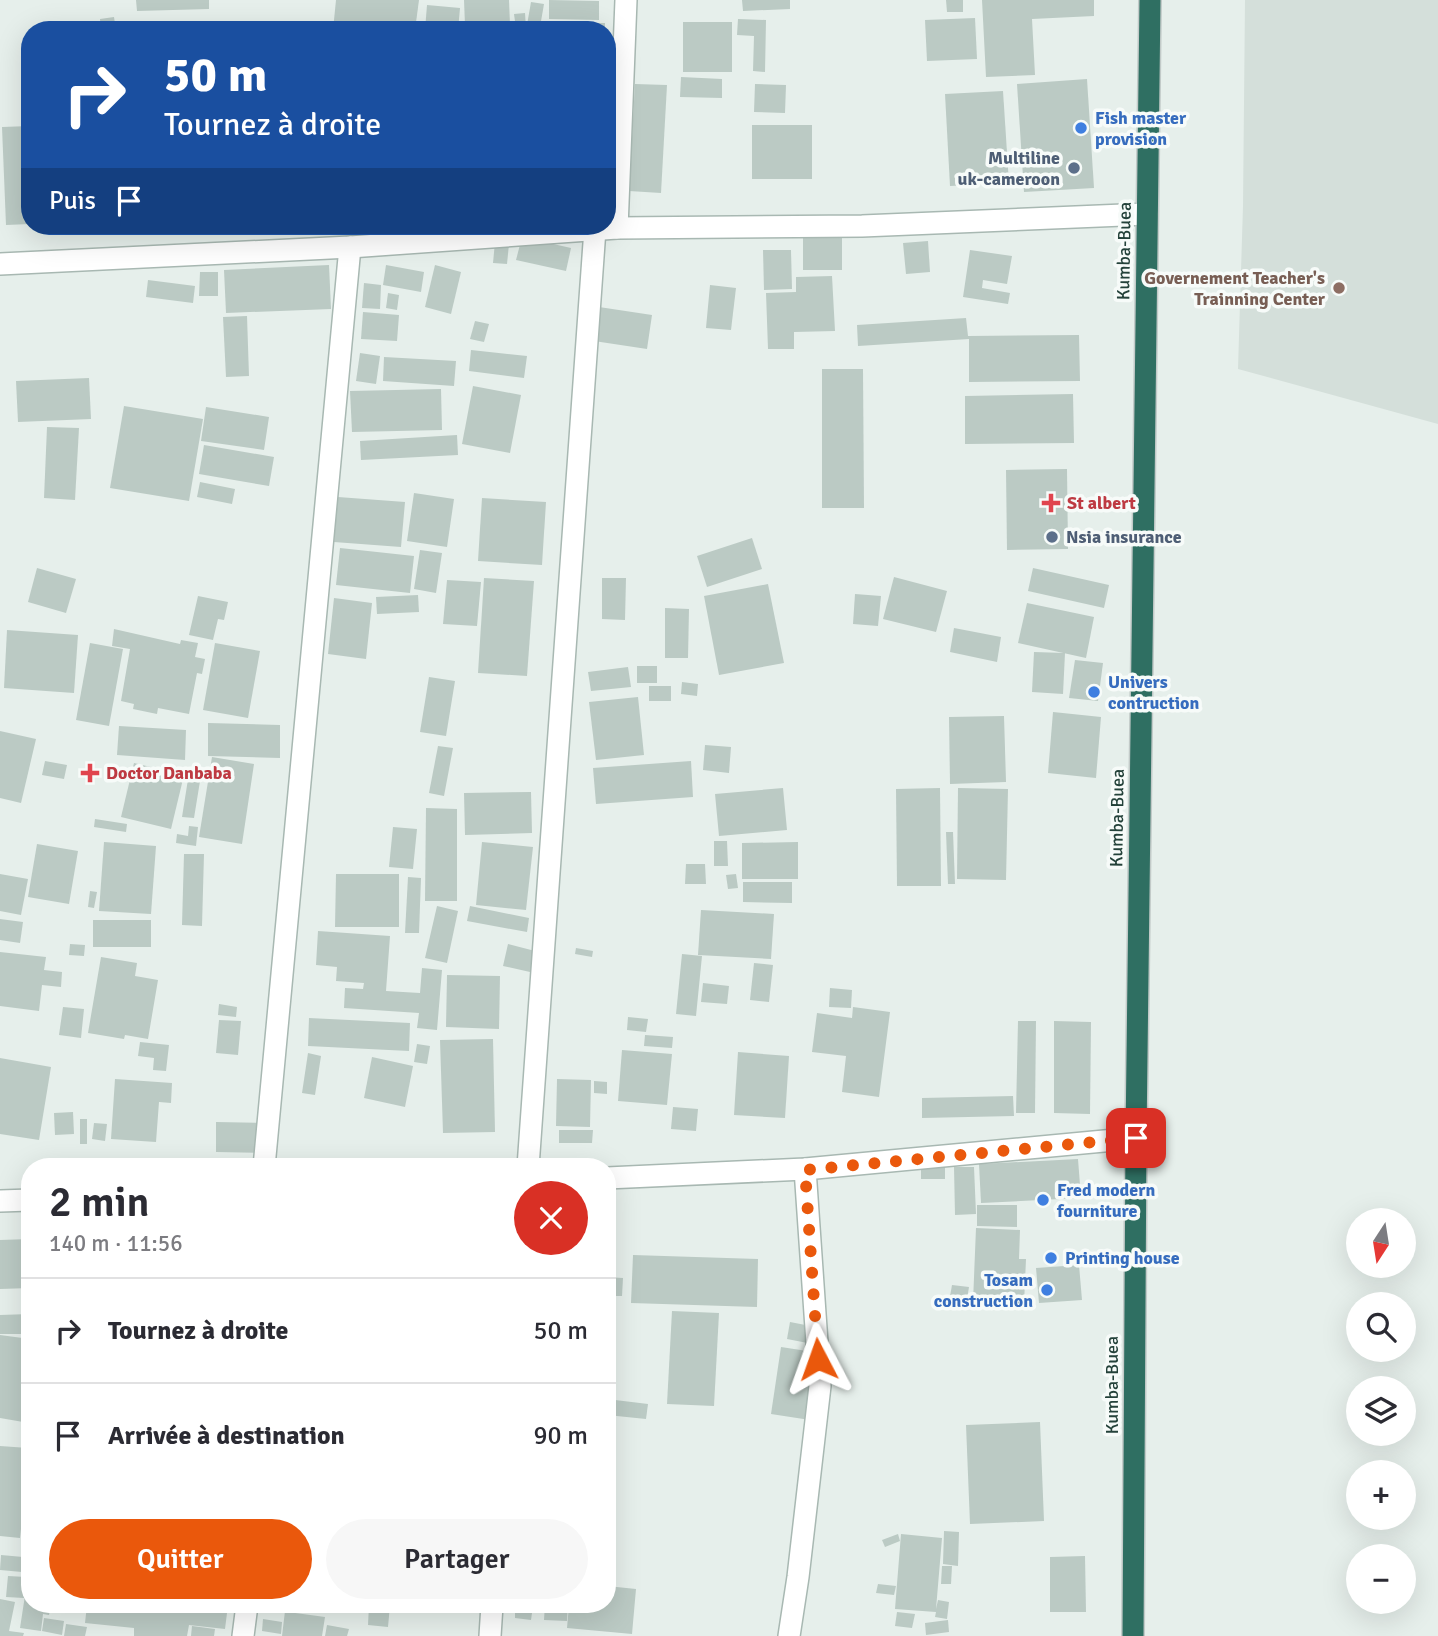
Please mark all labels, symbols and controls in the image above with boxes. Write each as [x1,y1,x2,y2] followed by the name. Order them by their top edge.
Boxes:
[164,45,267,105] text: 50 m
[49,49,140,140] icon: right
[164,105,381,144] text: Tournez à droite
[1095,107,1187,150] place label: Fish master provision
[1073,120,1089,136] marker: Fish master provision
[958,147,1060,190] place label: Multiline uk-cameroon
[1066,160,1082,176] marker: Multiline uk-cameroon
[110,182,148,220] icon: arrive
[49,185,96,217] text: Puis
[1112,202,1136,300] street label: Kumba-Buea
[1144,267,1326,310] place label: Governement Teacher's Trainning Center
[1331,280,1347,296] marker: Governement Teacher's Trainning Center
[1067,492,1136,514] place label: St albert
[1041,493,1061,513] marker: St albert
[1066,526,1182,548] place label: Nsia insurance
[1044,529,1060,545] marker: Nsia insurance
[1108,671,1199,714] place label: Univers contruction
[1086,684,1102,700] marker: Univers contruction
[106,762,232,784] place label: Doctor Danbaba
[80,763,100,783] marker: Doctor Danbaba
[1105,769,1129,867] street label: Kumba-Buea
[1106,1108,1166,1168] pin
[1117,1119,1155,1157] icon: arrive
[49,1177,150,1228] text: 2 min
[1056,1179,1155,1222] place label: Fred modern fourniture
[514,1181,588,1255] button: close
[1035,1192,1051,1208] marker: Fred modern fourniture
[1346,1208,1416,1278] north arrow
[1346,1208,1416,1614] map controls
[49,1229,183,1258] text: 140 m · 11:56
[1065,1247,1180,1269] place label: Printing house
[1043,1250,1059,1266] marker: Printing house
[934,1269,1033,1312] place label: Tosam construction
[1039,1282,1055,1298] marker: Tosam construction
[1346,1292,1416,1362] button: search
[49,1312,87,1350] icon: right
[108,1315,288,1347] text: Tournez à droite
[533,1315,588,1347] text: 50 m
[781,1322,855,1396] position arrow
[1101,1336,1123,1434] street label: Kumba-Buea
[1346,1376,1416,1446] button: layers
[49,1417,87,1455] icon: arrive
[108,1420,345,1452] text: Arrivée à destination
[533,1420,588,1452] text: 90 m
[1346,1460,1416,1530] button: +
[49,1519,312,1599] button: Quitter
[326,1519,588,1599] button: Partager
[1346,1544,1416,1614] button: −

